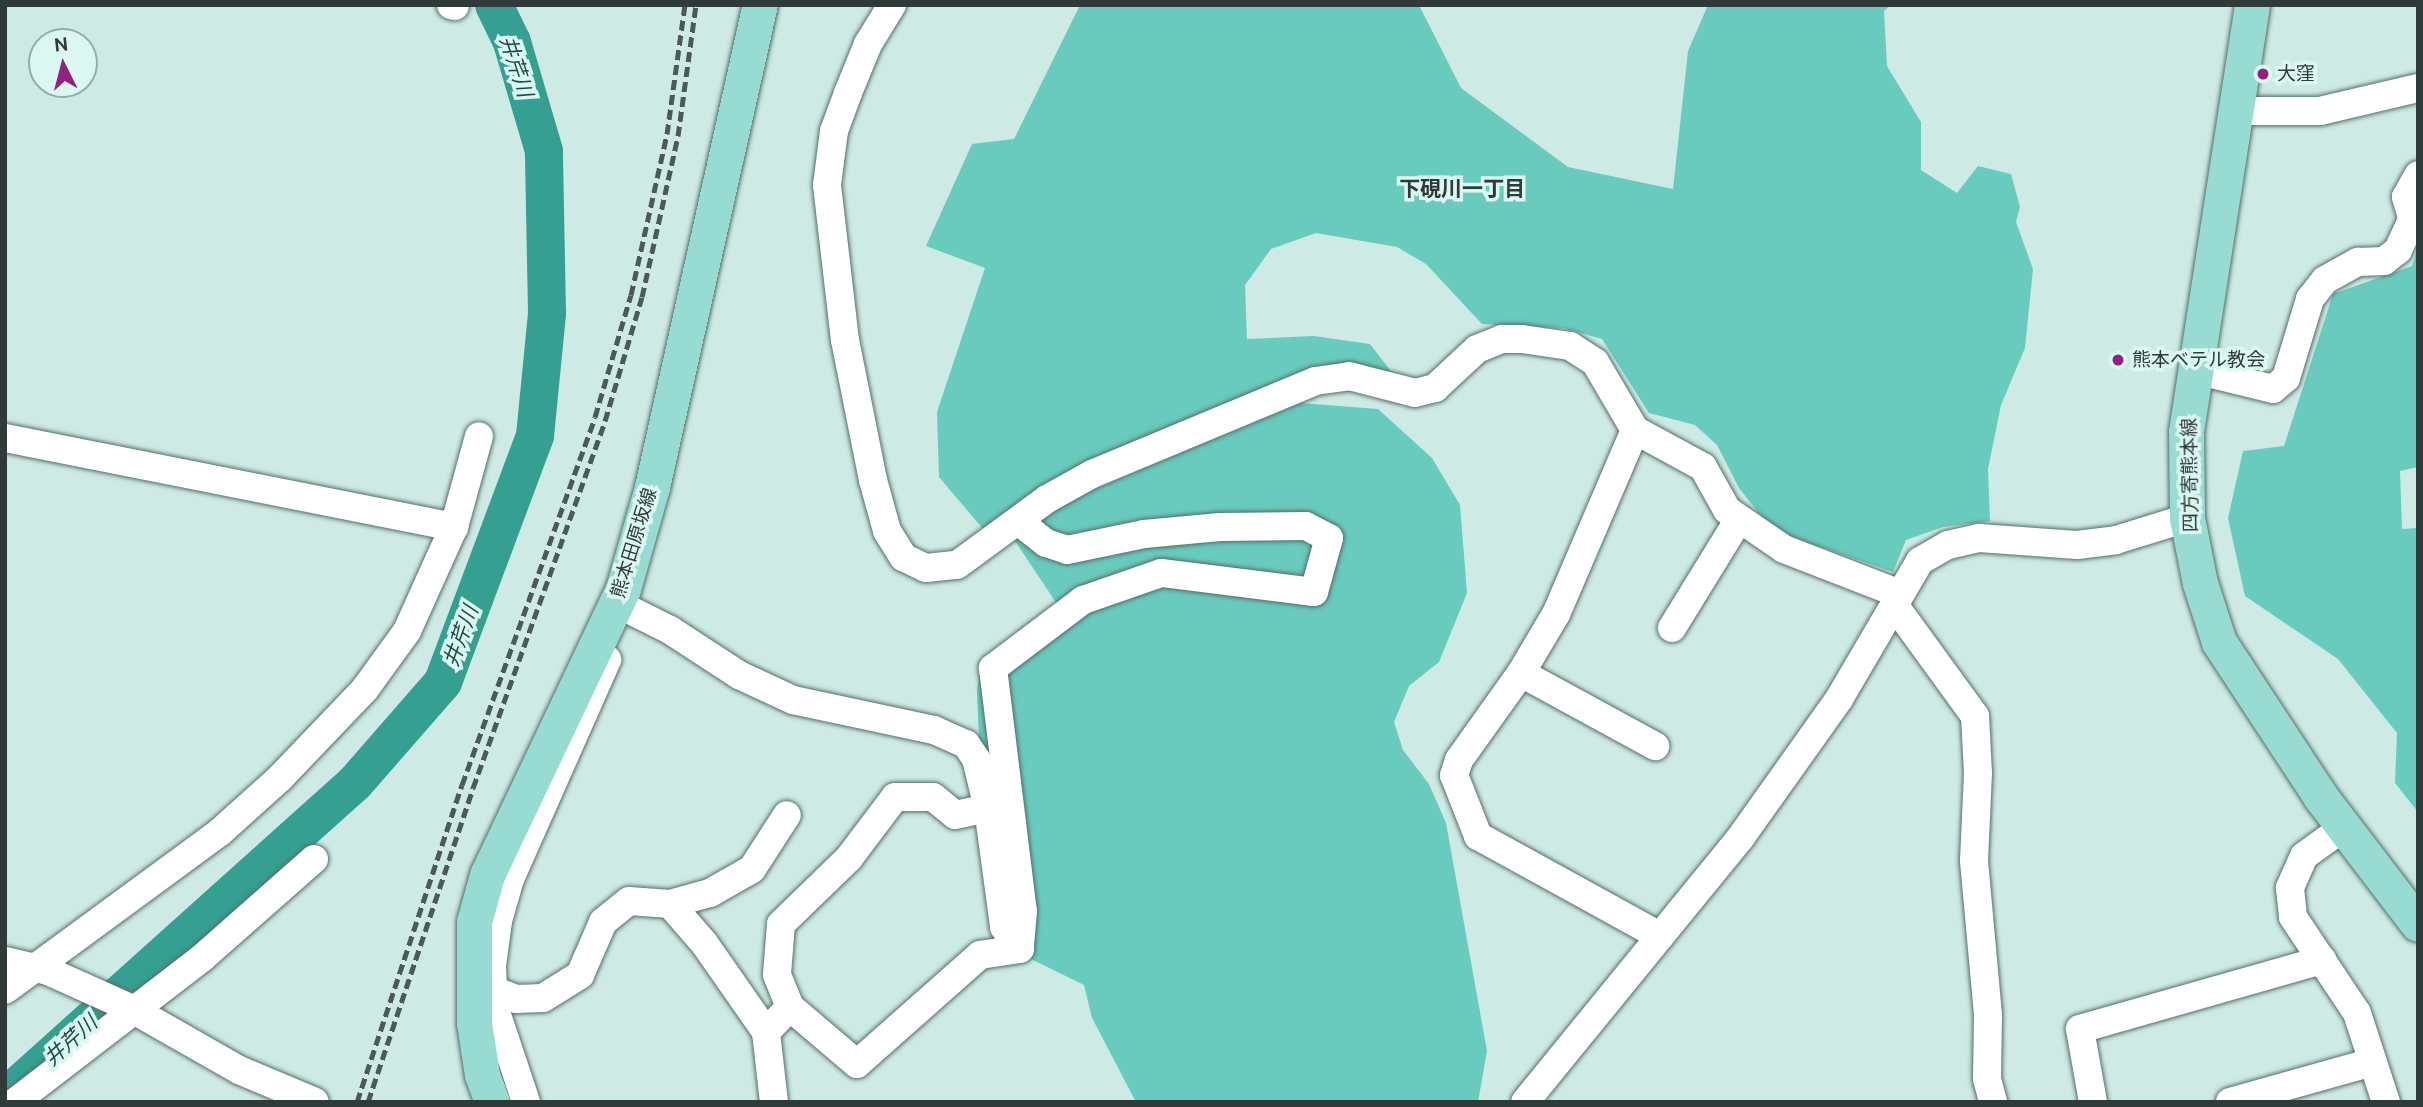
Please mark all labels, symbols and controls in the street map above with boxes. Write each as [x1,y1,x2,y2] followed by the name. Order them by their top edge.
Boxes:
[28,28,98,98] north arrow
[53,32,69,56] text: N
[495,32,539,100] water label: 井芹川
[2277,63,2315,85] place label: 大窪
[2255,66,2271,82] marker: 大窪
[1399,175,1525,201] district label: 下硯川一丁目
[2132,349,2265,371] place label: 熊本ベテル教会
[2110,352,2126,368] marker: 熊本ベテル教会
[2178,418,2202,532] street label: 四方寄熊本線
[606,485,662,601] street label: 熊本田原坂線
[437,602,483,670] water label: 井芹川
[38,1010,102,1070] water label: 井芹川

